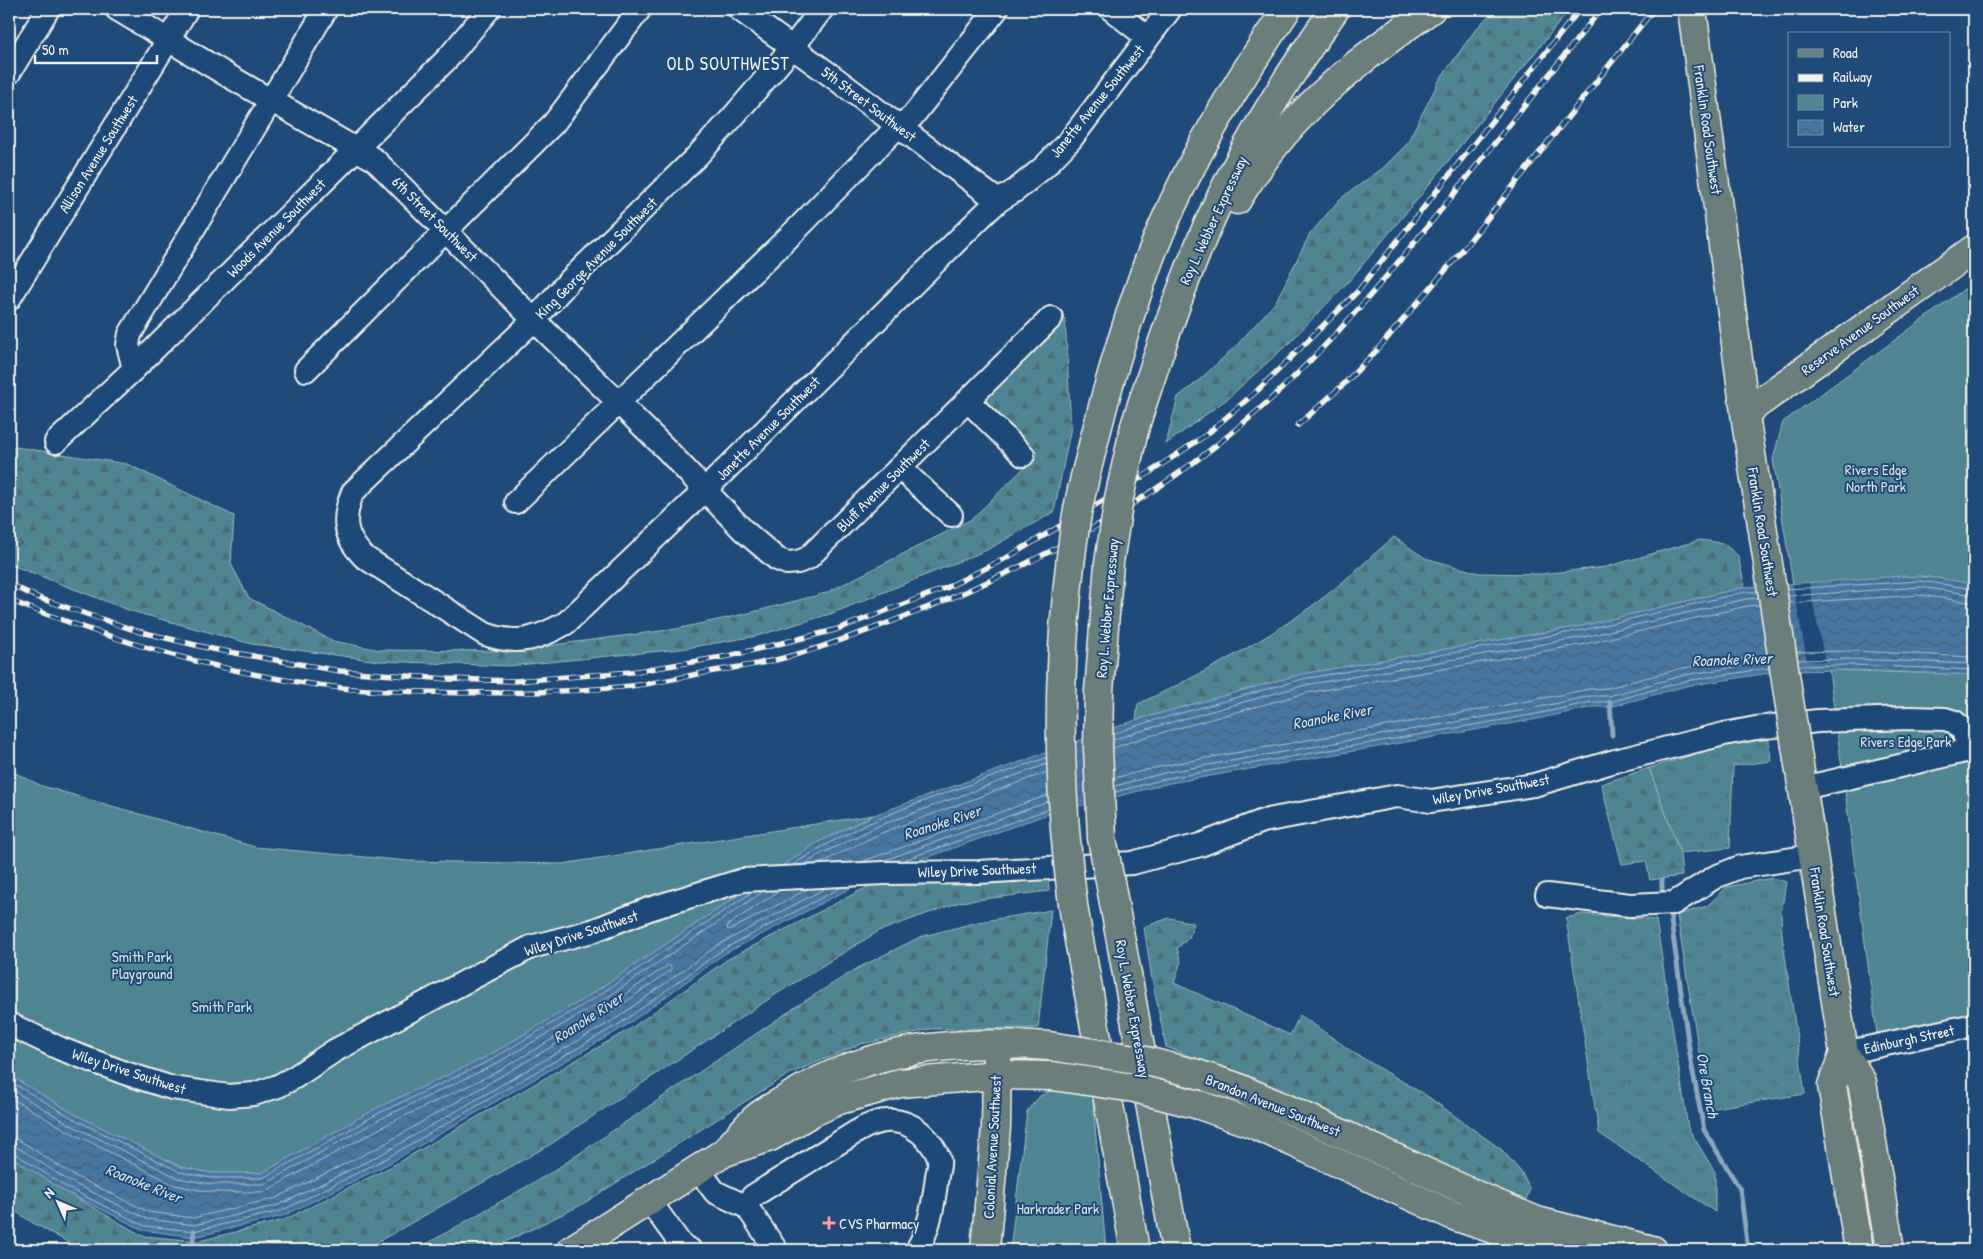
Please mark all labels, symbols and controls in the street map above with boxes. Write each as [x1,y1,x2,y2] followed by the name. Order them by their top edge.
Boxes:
[35,32,158,64] scale bar
[1788,32,1950,148] legend
[42,39,69,60] text: 50 m
[1045,39,1150,162] street label: Janette Avenue Southwest
[1833,42,1858,63] text: Road
[666,51,790,76] district label: OLD SOUTHWEST
[817,61,921,147] street label: 5th Street Southwest
[1688,63,1728,197] street label: Franklin Road Southwest
[1833,66,1872,87] text: Railway
[53,91,143,217] street label: Allison Avenue Southwest
[1833,92,1858,113] text: Park
[1833,116,1865,137] text: Water
[1174,152,1252,288] street label: Roy L. Webber Expressway
[387,171,483,267] street label: 6th Street Southwest
[222,173,331,282] street label: Woods Avenue Southwest
[530,192,662,324] street label: King George Avenue Southwest
[1797,279,1924,380] street label: Reserve Avenue Southwest
[711,371,825,485] street label: Janette Avenue Southwest
[832,433,935,536] street label: Bluff Avenue Southwest
[1845,459,1907,497] park label: Rivers Edge North Park
[1742,465,1784,599] street label: Franklin Road Southwest
[1090,537,1124,679] street label: Roy L. Webber Expressway
[1692,647,1774,671] water label: Roanoke River
[1291,697,1375,734] water label: Roanoke River
[1861,731,1951,752] park label: Rivers Edge Park
[1431,768,1552,810] street label: Wiley Drive Southwest
[900,799,985,845] water label: Roanoke River
[918,857,1037,883] street label: Wiley Drive Southwest
[1804,865,1846,999] street label: Franklin Road Southwest
[522,904,641,961] street label: Wiley Drive Southwest
[1111,938,1155,1080] street label: Roy L. Webber Expressway
[112,946,172,984] park label: Smith Park Playground
[548,985,629,1048] water label: Roanoke River
[192,996,252,1017] park label: Smith Park
[1862,1019,1957,1059] street label: Edinburgh Street
[70,1043,189,1100] street label: Wiley Drive Southwest
[1691,1051,1725,1121] water label: Ore Branch
[1202,1068,1344,1142] street label: Brandon Avenue Southwest
[978,1074,1006,1219] street label: Colonial Avenue Southwest
[103,1158,187,1209] water label: Roanoke River
[32,1176,82,1226] north arrow
[39,1183,58,1202] text: N
[1017,1198,1099,1219] park label: Harkrader Park
[839,1213,919,1234] place label: CVS Pharmacy
[823,1217,835,1229] marker: CVS Pharmacy

